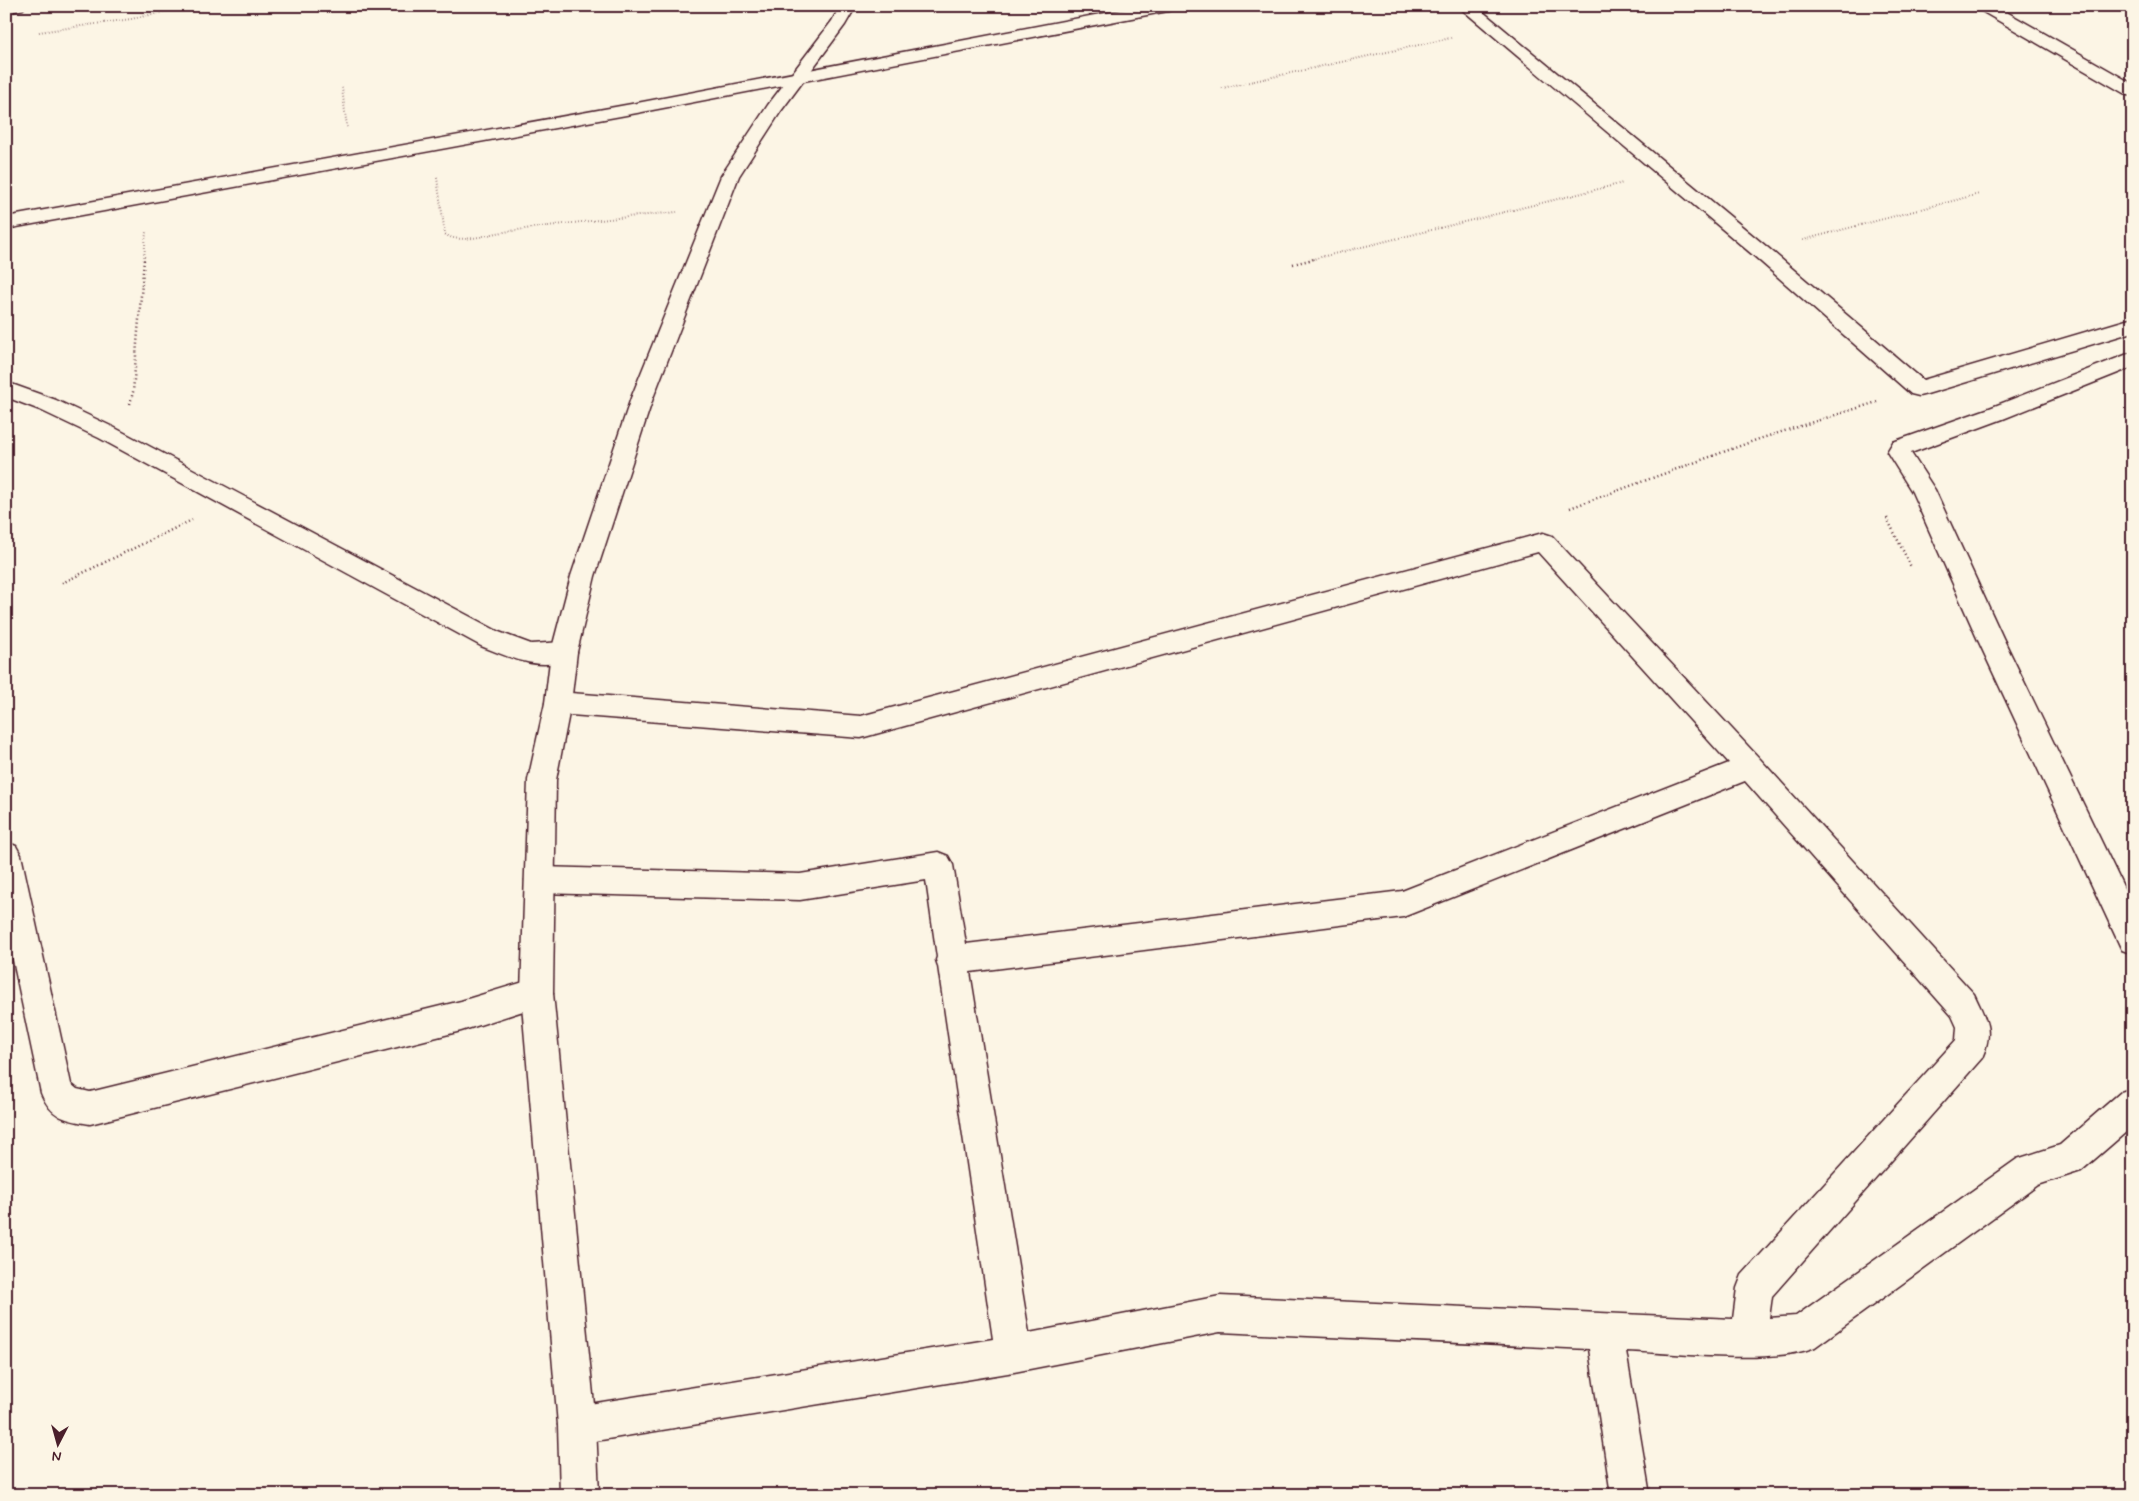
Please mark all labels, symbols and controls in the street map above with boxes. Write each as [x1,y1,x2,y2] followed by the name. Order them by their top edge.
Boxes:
[32,1418,82,1468] north arrow
[51,1446,62,1465] text: N

